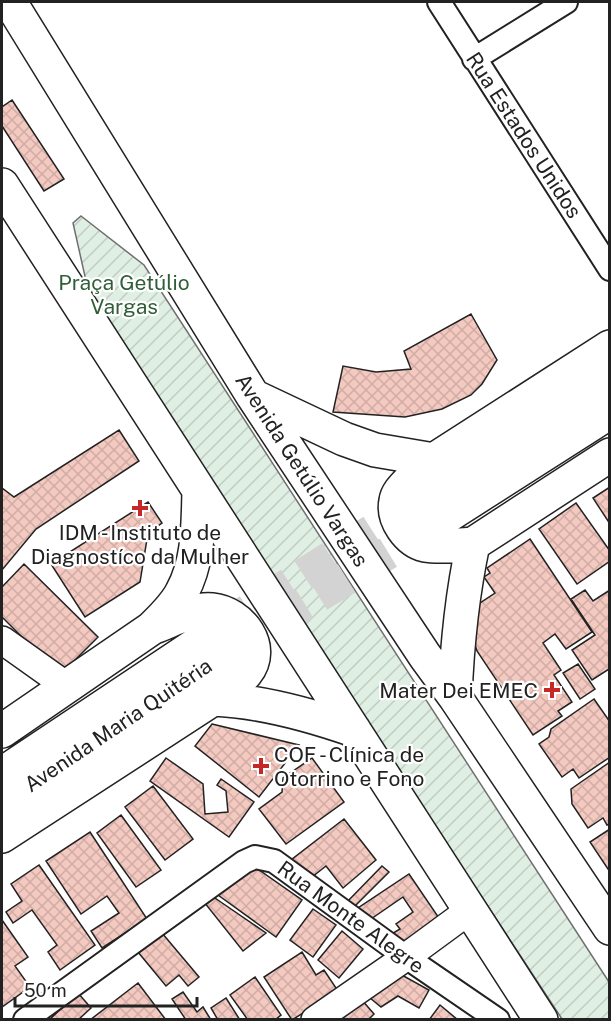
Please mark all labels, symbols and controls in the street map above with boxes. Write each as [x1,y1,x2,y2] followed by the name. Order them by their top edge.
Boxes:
[461,47,587,223] street label: Rua Estados Unidos
[58,270,190,319] park label: Praça Getúlio Vargas
[230,369,374,571] street label: Avenida Getúlio Vargas
[131,499,149,517] marker: IDM - Instituto de Diagnostíco da Mulher
[31,520,249,569] place label: IDM - Instituto de Diagnostíco da Mulher
[19,653,217,797] street label: Avenida Maria Quitéria
[379,678,538,703] place label: Mater Dei EMEC
[543,681,561,699] marker: Mater Dei EMEC
[274,742,424,791] place label: COF - Clínica de Otorrino e Fono
[252,757,270,775] marker: COF - Clínica de Otorrino e Fono
[273,855,429,979] street label: Rua Monte Alegre
[15,970,196,1008] scale bar
[24,980,67,1001] text: 50 m

